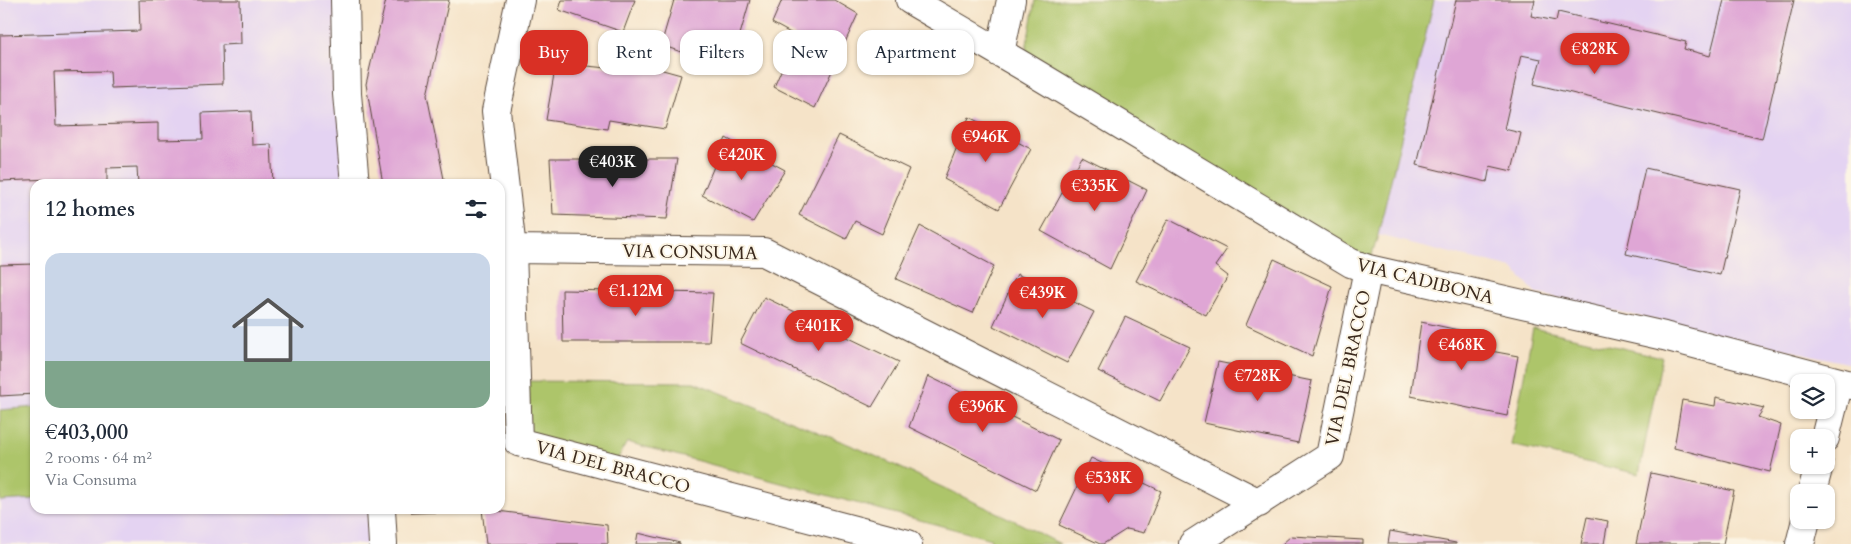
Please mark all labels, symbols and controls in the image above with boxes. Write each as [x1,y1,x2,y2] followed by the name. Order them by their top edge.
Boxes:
[520,30,588,75] chip: Buy
[598,30,670,75] chip: Rent
[680,30,763,75] chip: Filters
[773,30,847,75] chip: New
[857,30,974,75] chip: Apartment
[1560,32,1630,75] pin: €828K
[1571,38,1619,60] text: €828K
[951,120,1021,163] pin: €946K
[962,126,1010,148] text: €946K
[707,138,777,181] pin: €420K
[718,144,766,166] text: €420K
[578,146,648,188] pin: €403K
[589,151,637,173] text: €403K
[1060,170,1130,212] pin: €335K
[1071,175,1119,197] text: €335K
[45,195,135,224] text: 12 homes
[462,195,490,223] icon: filters
[622,239,758,266] street label: VIA CONSUMA
[1354,252,1496,311] street label: VIA CADIBONA
[595,274,677,317] pin: €1.12M
[1008,276,1078,319] pin: €439K
[609,280,663,302] text: €1.12M
[1019,282,1067,304] text: €439K
[223,285,313,375] icon: home
[1320,288,1377,449] street label: VIA DEL BRACCO
[784,310,854,352] pin: €401K
[795,315,843,337] text: €401K
[1427,328,1497,371] pin: €468K
[1438,334,1486,356] text: €468K
[1223,360,1293,402] pin: €728K
[1234,365,1282,387] text: €728K
[1790,374,1835,529] map controls
[1790,374,1835,419] button: layers
[948,390,1018,433] pin: €396K
[959,396,1007,418] text: €396K
[45,418,128,447] text: €403,000
[1790,429,1835,474] button: +
[533,435,693,500] street label: VIA DEL BRACCO
[45,447,152,469] text: 2 rooms · 64 m²
[1074,462,1144,504] pin: €538K
[1085,467,1133,489] text: €538K
[45,469,137,491] text: Via Consuma
[1790,484,1835,529] button: −

